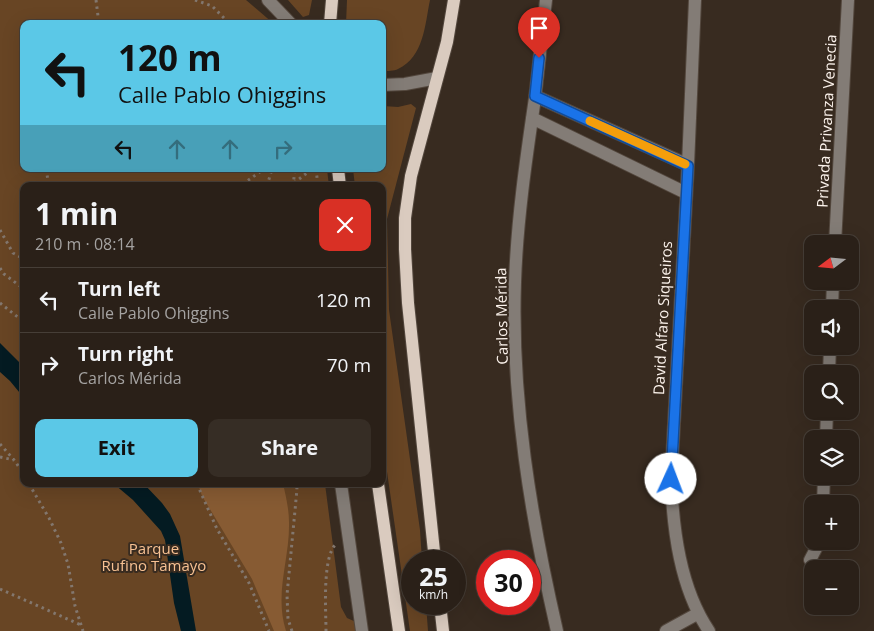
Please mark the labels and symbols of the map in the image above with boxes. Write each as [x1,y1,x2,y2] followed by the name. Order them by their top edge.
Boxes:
[518,7,560,58] pin
[811,34,841,208] street label: Privada Privanza Venecia
[804,235,859,290] north arrow
[648,240,676,396] street label: David Alfaro Siqueiros
[490,267,512,365] street label: Carlos Mérida
[644,452,696,504] position arrow
[102,538,206,575] park label: Parque Rufino Tamayo
[476,550,541,615] speed limit sign: 30

